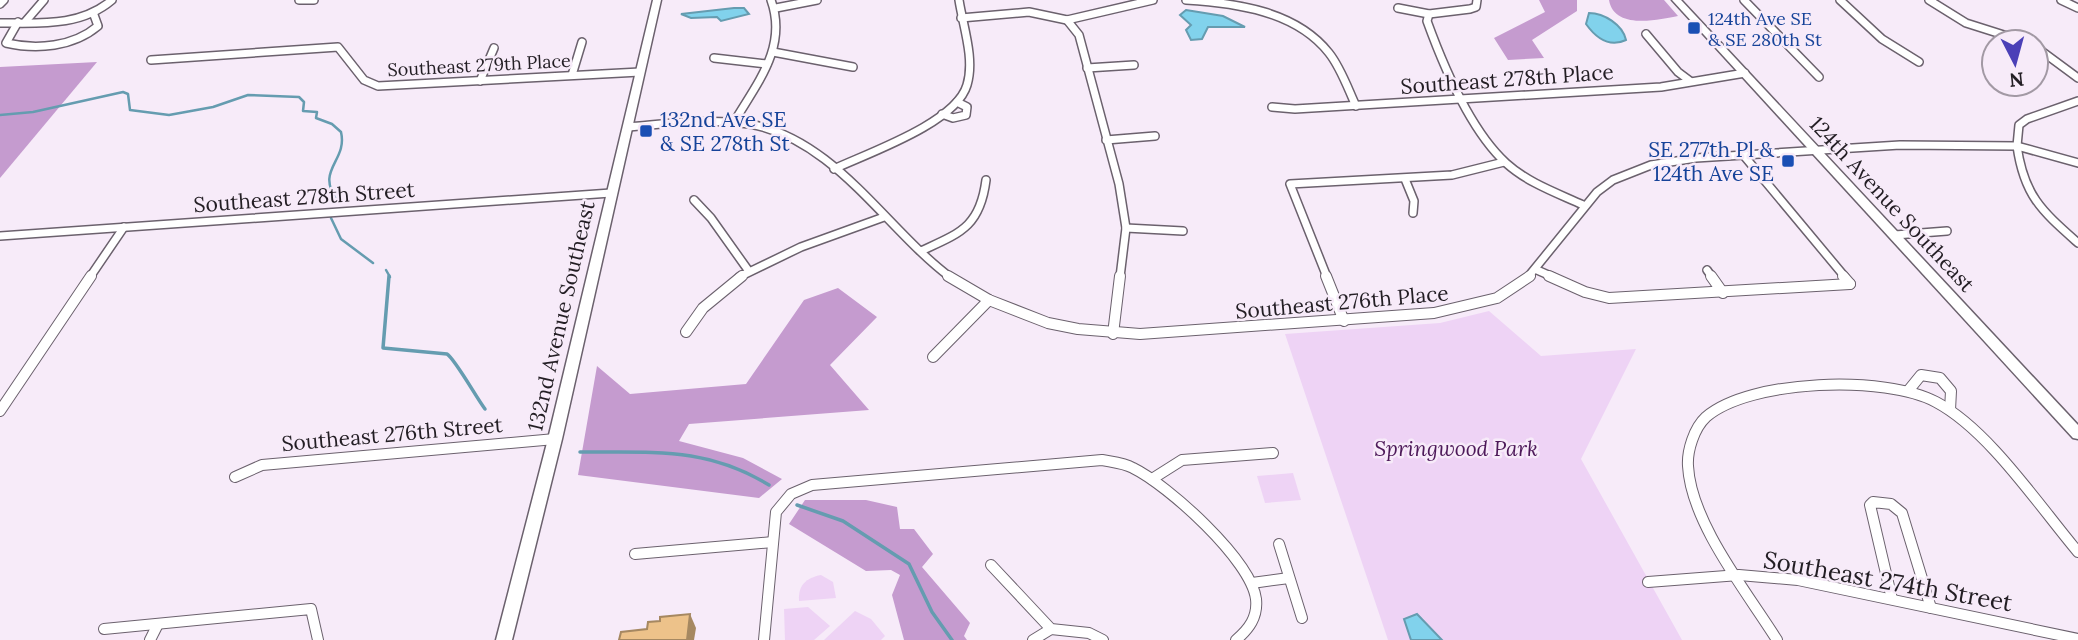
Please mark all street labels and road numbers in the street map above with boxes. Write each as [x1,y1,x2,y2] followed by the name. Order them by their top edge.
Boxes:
[387,49,571,81] street label: Southeast 279th Place
[1400,58,1614,100] street label: Southeast 278th Place
[1804,111,1981,298] street label: 124th Avenue Southeast
[193,176,416,218] street label: Southeast 278th Street
[521,197,601,434] street label: 132nd Avenue Southeast
[1234,279,1450,325] street label: Southeast 276th Place
[280,411,505,457] street label: Southeast 276th Street
[1761,544,2016,618] street label: Southeast 274th Street

